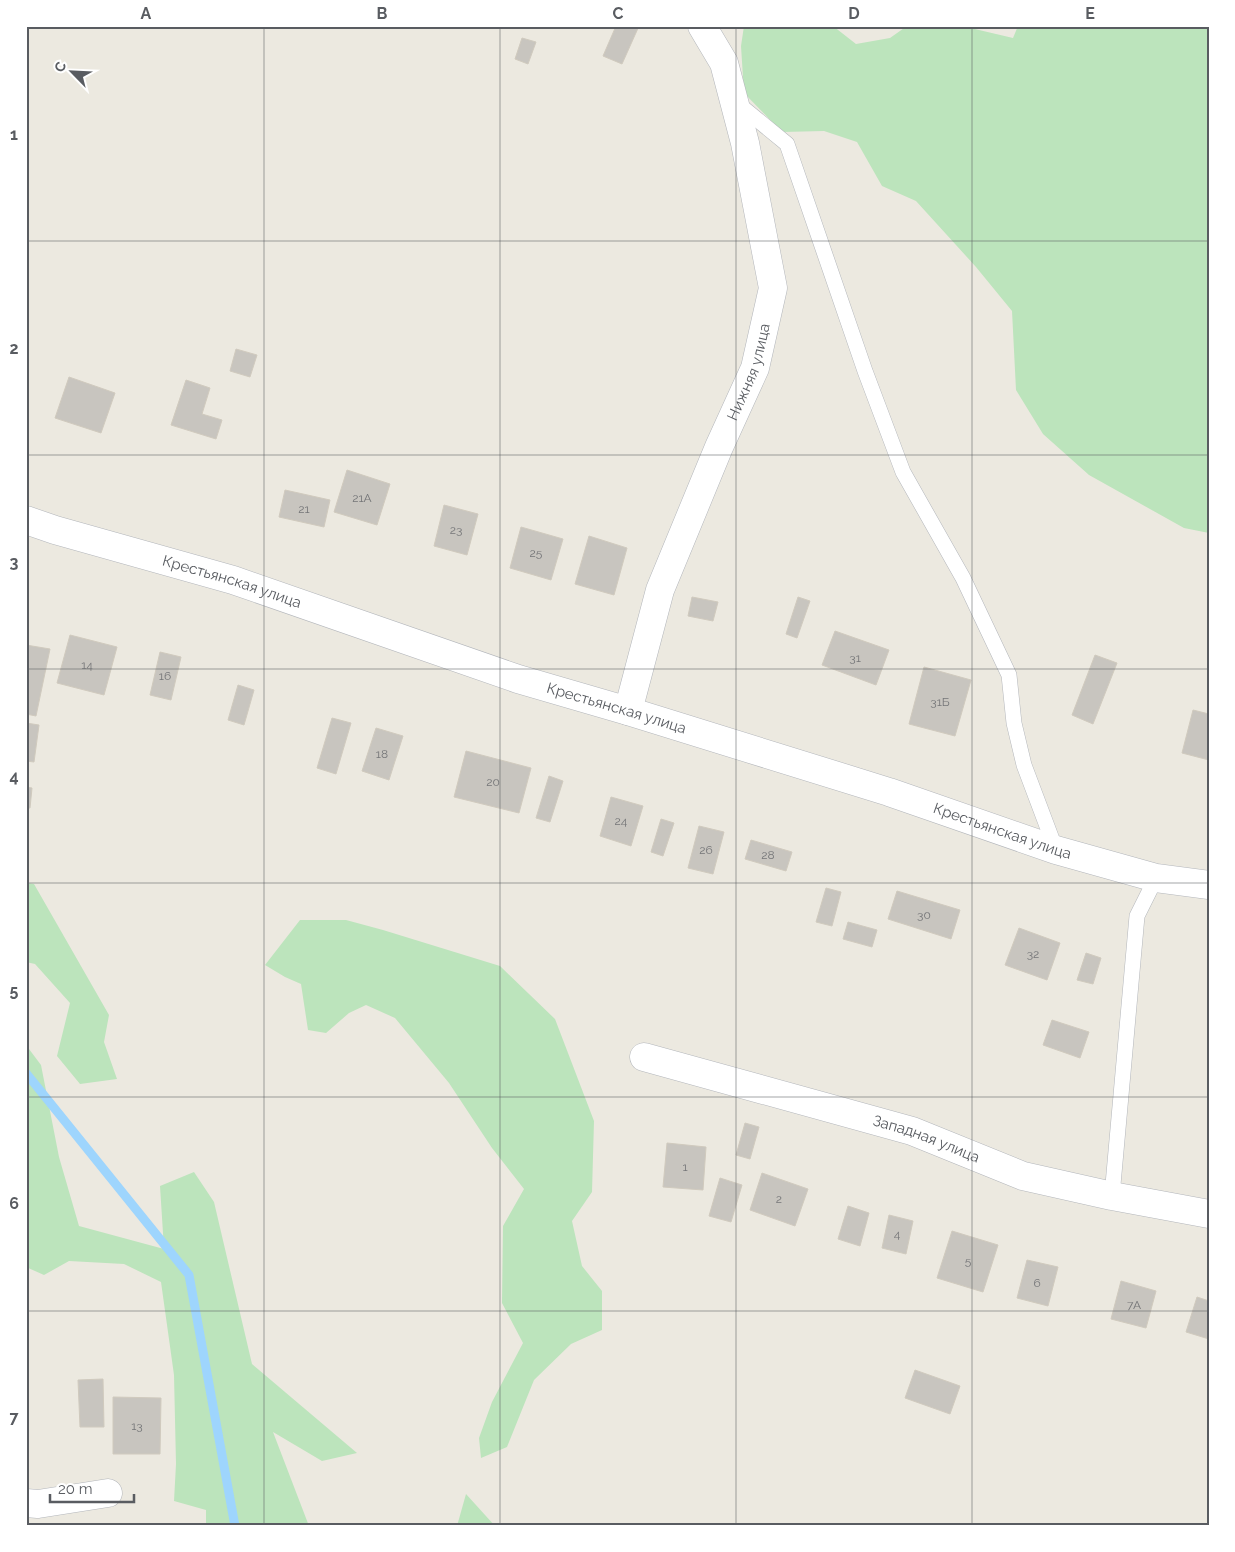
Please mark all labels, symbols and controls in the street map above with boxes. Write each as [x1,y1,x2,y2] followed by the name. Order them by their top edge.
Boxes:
[141,4,152,23] text: A
[377,4,388,23] text: B
[613,4,624,23] text: C
[848,4,860,23] text: D
[1085,4,1095,23] text: E
[48,48,98,98] north arrow
[51,59,70,74] text: С
[10,125,18,144] text: 1
[723,322,774,423] street label: Нижняя улица
[9,339,19,358] text: 2
[352,491,372,505] house number: 21А
[298,502,310,516] house number: 21
[450,523,462,537] house number: 23
[530,546,543,560] house number: 25
[160,552,304,612] street label: Крестьянская улица
[10,553,19,572] text: 3
[849,651,861,665] house number: 31
[81,658,93,672] house number: 14
[159,669,171,683] house number: 16
[545,679,688,738] street label: Крестьянская улица
[930,695,950,709] house number: 31Б
[376,747,388,761] house number: 18
[9,767,19,786] text: 4
[486,775,500,789] house number: 20
[931,799,1073,863] street label: Крестьянская улица
[615,814,628,828] house number: 24
[699,843,713,857] house number: 26
[761,848,775,862] house number: 28
[917,908,931,922] house number: 30
[1027,947,1039,961] house number: 32
[10,981,19,1000] text: 5
[871,1112,982,1166] street label: Западная улица
[682,1160,688,1174] house number: 1
[776,1192,782,1206] house number: 2
[9,1194,19,1213] text: 6
[894,1227,901,1241] house number: 4
[965,1254,972,1268] house number: 5
[1033,1276,1041,1290] house number: 6
[1127,1298,1141,1312] house number: 7А
[10,1408,19,1427] text: 7
[131,1419,143,1433] house number: 13
[50,1472,134,1504] scale bar
[58,1480,93,1498] text: 20 m

